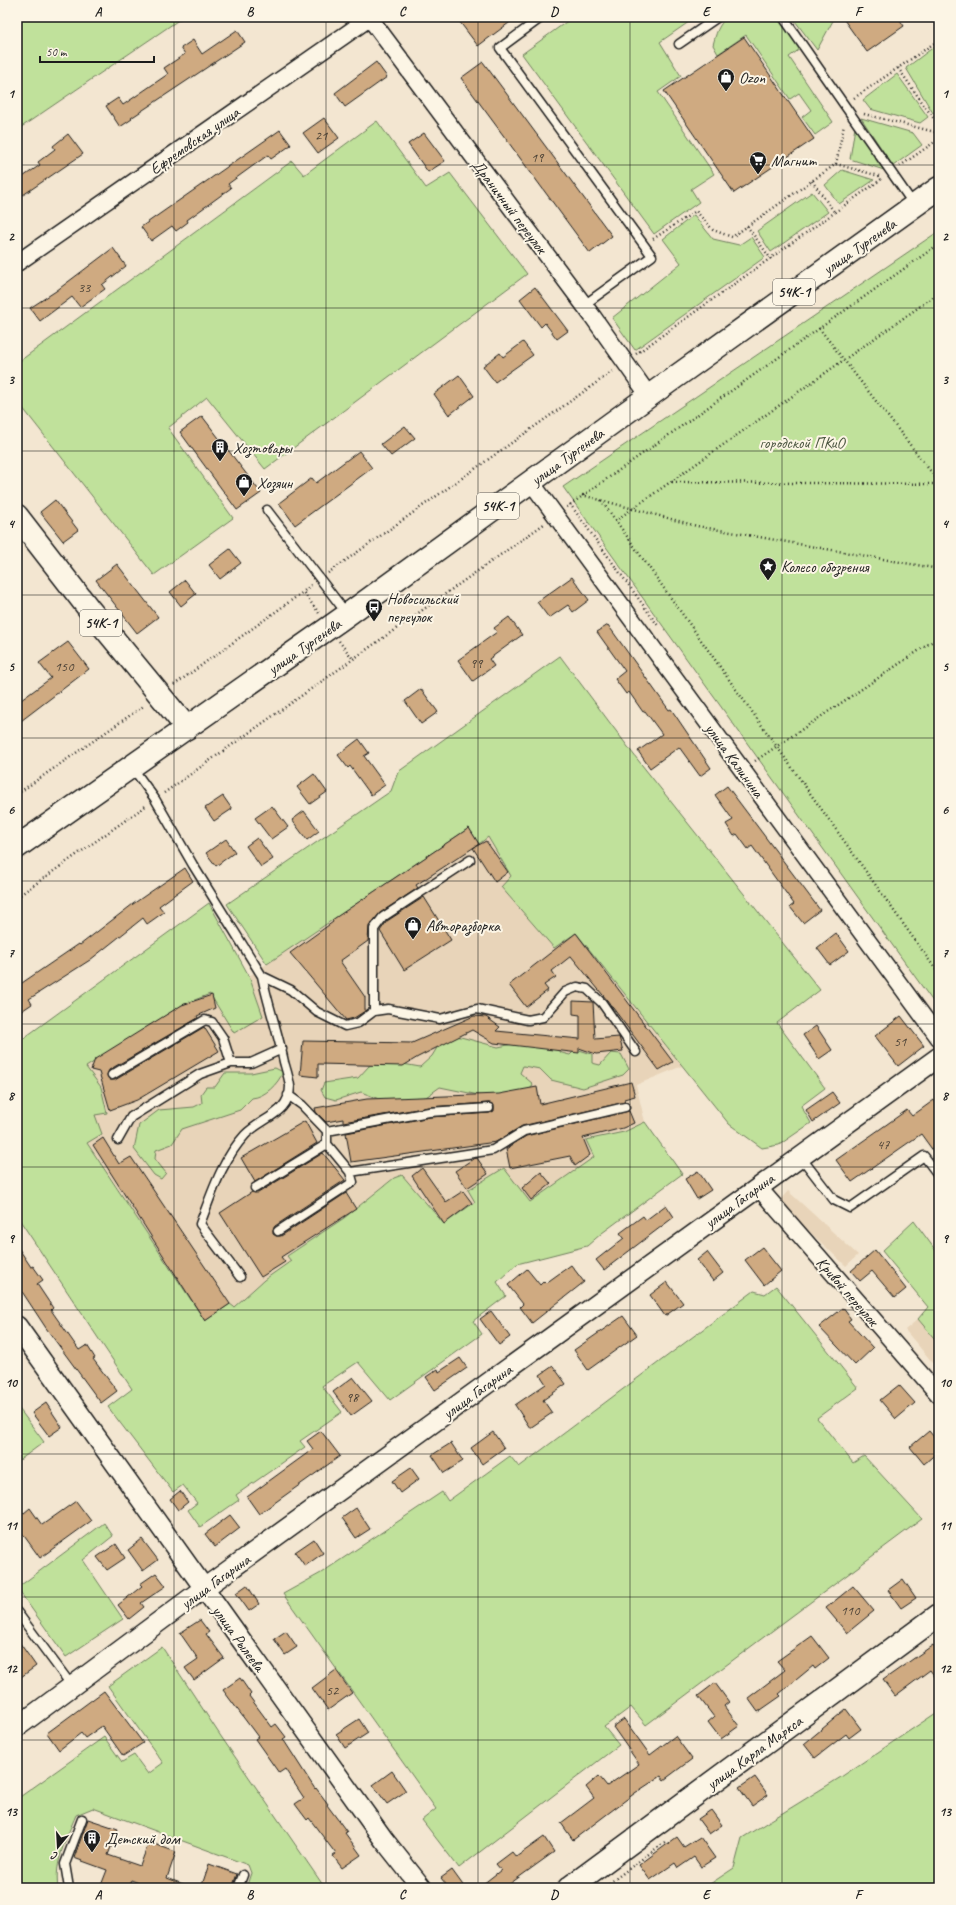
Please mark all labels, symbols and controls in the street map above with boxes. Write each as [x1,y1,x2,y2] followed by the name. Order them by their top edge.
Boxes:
[95,4,103,20] text: A
[247,4,255,20] text: B
[399,4,407,20] text: C
[550,4,559,20] text: D
[703,4,712,20] text: E
[855,4,864,20] text: F
[40,38,154,64] scale bar
[46,44,68,60] text: 50 m
[716,67,736,92] shop icon: Ozon
[739,68,766,88] place label: Ozon
[8,86,16,102] text: 1
[942,86,950,102] text: 1
[146,102,244,179] street label: Ефремовская улица
[315,127,328,144] house number: 21
[531,149,545,166] house number: 19
[748,150,768,175] supermarket icon: Магнит
[771,151,818,171] place label: Магнит
[467,155,553,260] street label: Драничный переулок
[818,214,901,280] street label: улица Тургенева
[8,229,15,245] text: 2
[942,229,949,245] text: 2
[78,279,92,296] house number: 33
[773,279,815,305] road number: 54К-1
[8,372,15,388] text: 3
[942,372,949,388] text: 3
[526,423,609,491] street label: улица Тургенева
[760,433,847,453] park label: городской ПКиО
[210,437,230,462] building icon: Хозтовары
[233,438,293,458] place label: Хозтовары
[234,472,254,497] shop icon: Хозяин
[257,473,294,493] place label: Хозяин
[477,493,519,519] road number: 54К-1
[8,516,16,532] text: 4
[942,516,950,532] text: 4
[758,556,778,581] place icon: Колесо обозрения
[781,557,870,577] place label: Колесо обозрения
[387,589,460,627] place label: Новосильский переулок
[364,597,384,622] bus stop icon: Новосильский переулок
[80,610,122,636] road number: 54К-1
[263,614,346,680] street label: улица Тургенева
[470,655,484,672] house number: 99
[55,658,75,675] house number: 150
[8,659,15,675] text: 5
[942,659,949,675] text: 5
[700,719,769,803] street label: улица Калинина
[8,802,15,818] text: 6
[942,802,949,818] text: 6
[403,915,423,940] shop icon: Авторазборка
[426,916,501,936] place label: Авторазборка
[8,945,15,961] text: 7
[942,945,949,961] text: 7
[894,1033,907,1050] house number: 51
[8,1088,16,1104] text: 8
[942,1088,950,1104] text: 8
[877,1136,890,1153] house number: 47
[700,1168,779,1233] street label: улица Гагарина
[8,1231,15,1247] text: 9
[942,1231,949,1247] text: 9
[812,1253,884,1332] street label: Кривой переулок
[438,1359,517,1424] street label: улица Гагарина
[5,1375,18,1391] text: 10
[939,1375,952,1391] text: 10
[346,1389,360,1406] house number: 98
[5,1518,19,1534] text: 11
[939,1518,953,1534] text: 11
[176,1549,255,1614] street label: улица Гагарина
[207,1601,270,1677] street label: улица Рылеева
[841,1602,861,1619] house number: 110
[5,1661,18,1677] text: 12
[939,1661,952,1677] text: 12
[326,1682,340,1699] house number: 52
[702,1711,807,1795] street label: улица Карла Маркса
[5,1804,18,1820] text: 13
[939,1804,952,1820] text: 13
[38,1827,78,1867] north arrow
[82,1828,102,1853] building icon: Детский дом
[105,1829,181,1849] place label: Детский дом
[49,1849,60,1864] text: С
[95,1887,103,1903] text: A
[247,1887,255,1903] text: B
[399,1887,407,1903] text: C
[550,1887,559,1903] text: D
[703,1887,712,1903] text: E
[855,1887,864,1903] text: F

